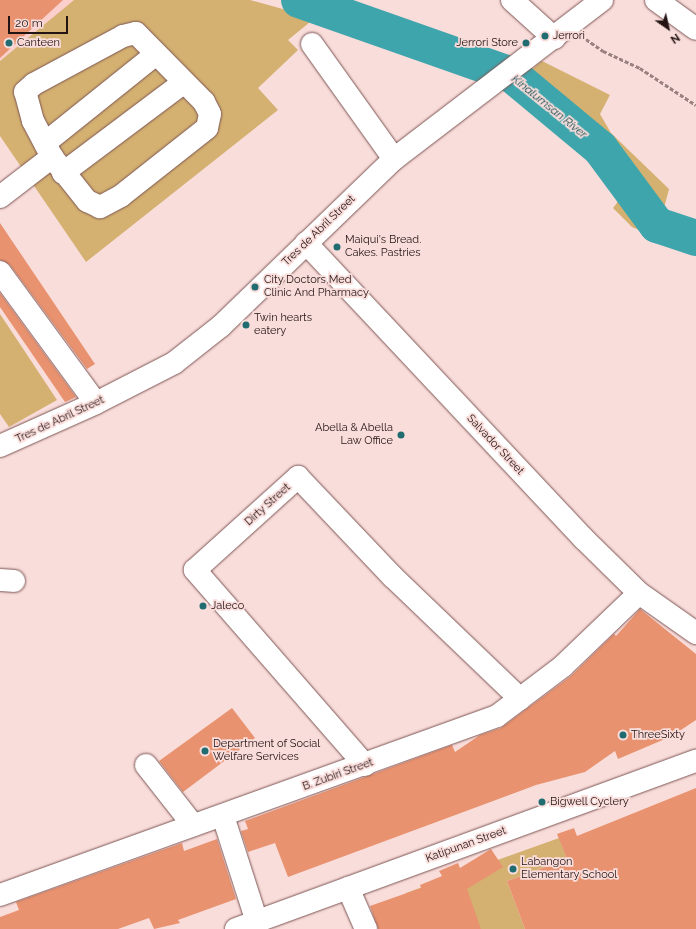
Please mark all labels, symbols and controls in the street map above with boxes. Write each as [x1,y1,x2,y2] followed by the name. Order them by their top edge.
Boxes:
[10,8,70,34] scale bar
[648,8,688,48] north arrow
[15,16,43,30] text: 20 m
[553,29,585,43] place label: Jerrori
[540,31,550,41] marker: Jerrori
[668,31,682,46] text: N
[17,36,60,50] place label: Canteen
[456,36,518,50] place label: Jerrori Store
[4,38,14,48] marker: Canteen
[521,38,531,48] marker: Jerrori Store
[508,72,590,142] water label: Kinalumsan River
[280,193,358,269] street label: Tres de Abril Street
[345,234,421,260] place label: Maiqui's Bread. Cakes. Pastries
[332,242,342,252] marker: Maiqui's Bread. Cakes. Pastries
[264,274,369,300] place label: City Doctors Med Clinic And Pharmacy
[249,281,261,293] marker: City Doctors Med Clinic And Pharmacy
[254,312,312,338] place label: Twin hearts eatery
[241,320,251,330] marker: Twin hearts eatery
[13,394,107,446] street label: Tres de Abril Street
[464,412,526,478] street label: Salvador Street
[315,422,393,448] place label: Abella & Abella Law Office
[396,430,406,440] marker: Abella & Abella Law Office
[242,481,294,529] street label: Dirty Street
[211,599,244,613] place label: Jaleco
[198,601,208,611] marker: Jaleco
[631,728,685,742] place label: ThreeSixty
[618,730,628,740] marker: ThreeSixty
[213,738,321,764] place label: Department of Social Welfare Services
[200,746,210,756] marker: Department of Social Welfare Services
[301,756,375,794] street label: B. Zubiri Street
[550,795,629,809] place label: Bigwell Cyclery
[537,797,547,807] marker: Bigwell Cyclery
[424,824,508,866] street label: Katipunan Street
[521,856,618,882] place label: Labangon Elementary School
[508,864,518,874] marker: Labangon Elementary School

